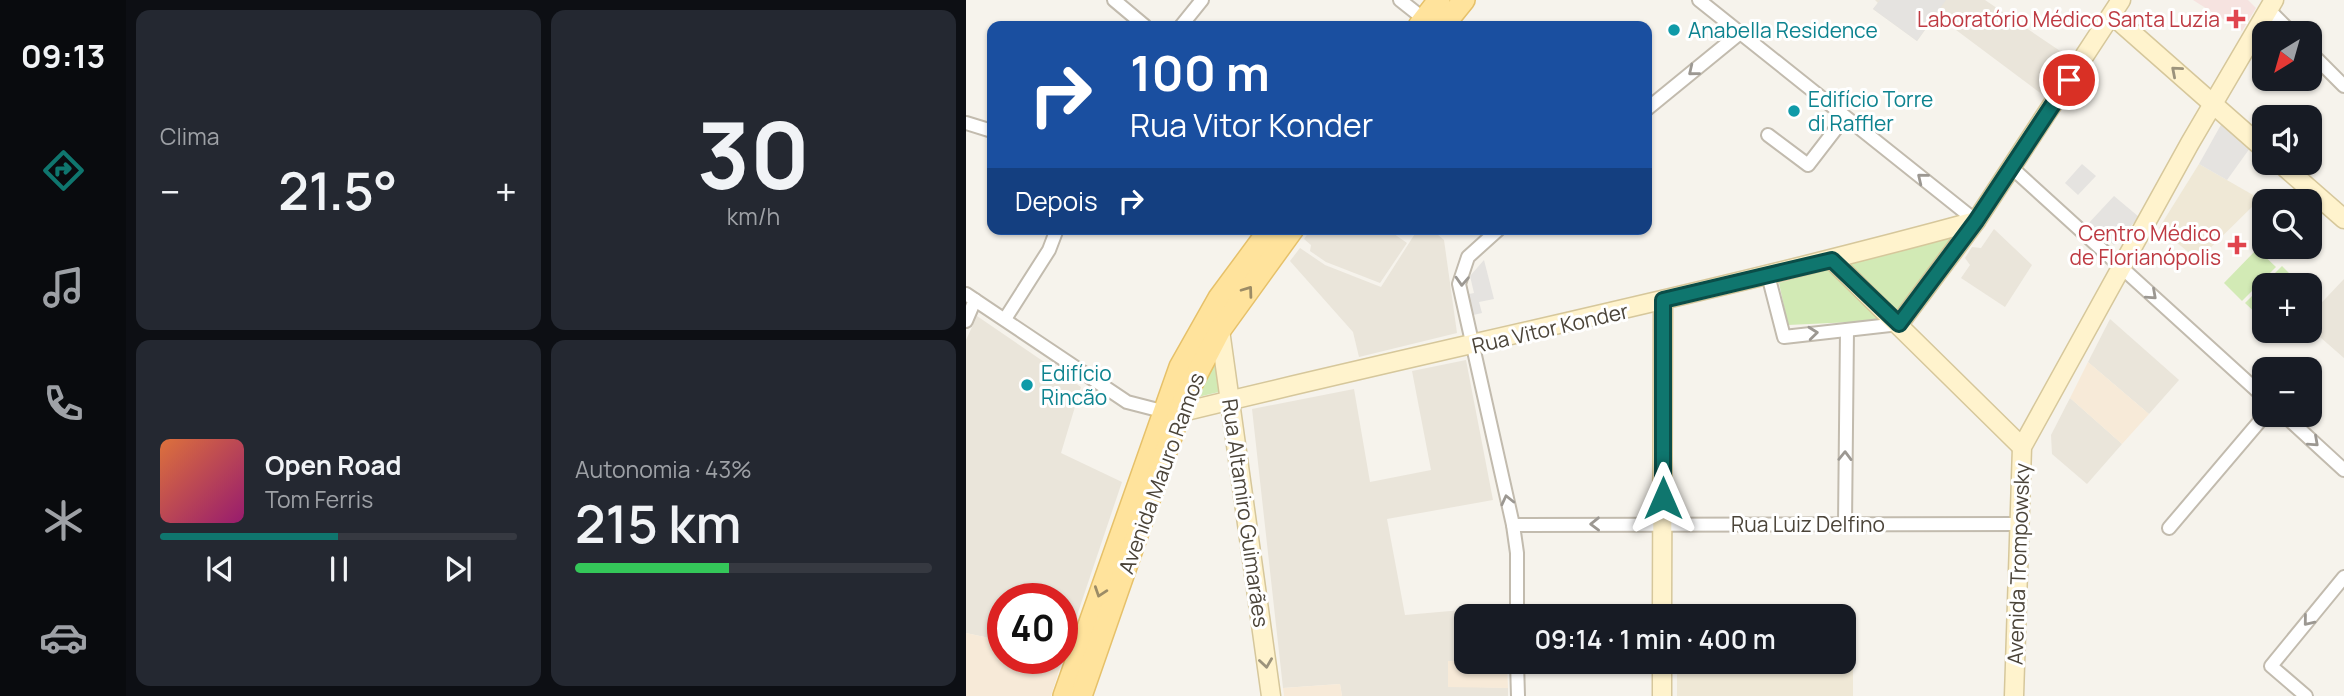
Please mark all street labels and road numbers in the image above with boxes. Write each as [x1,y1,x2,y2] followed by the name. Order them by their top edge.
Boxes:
[1469,296,1631,360] street label: Rua Vitor Konder
[1112,369,1210,577] street label: Avenida Mauro Ramos
[1216,397,1276,629] street label: Rua Altamiro Guimarães
[2000,463,2036,665] street label: Avenida Trompowsky
[1731,510,1885,538] street label: Rua Luiz Delfino

